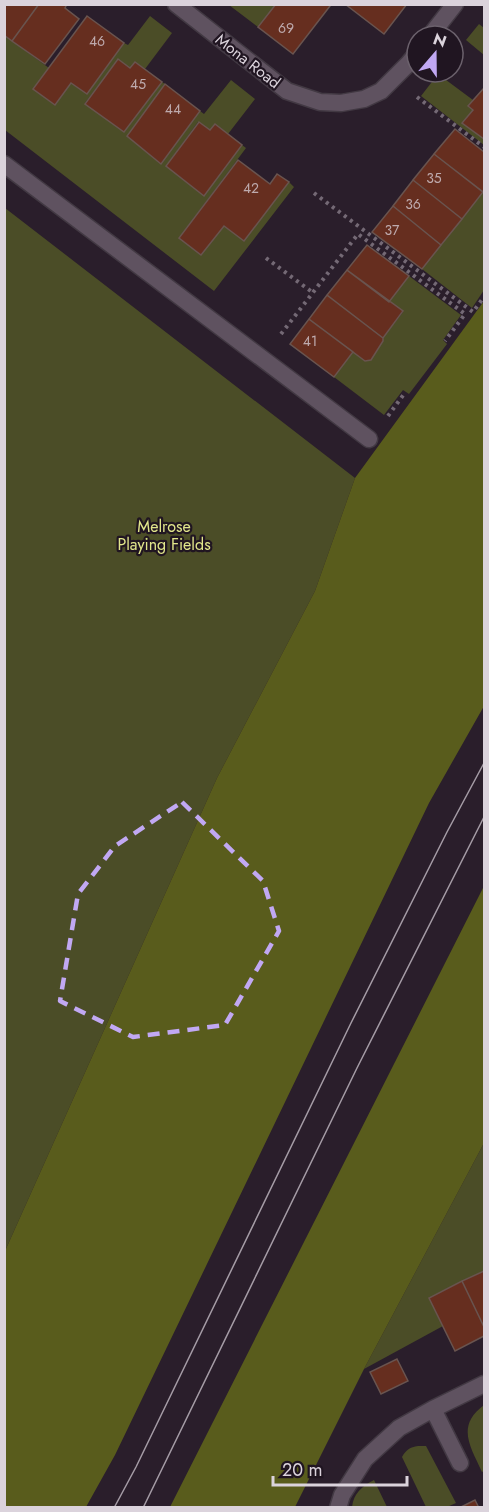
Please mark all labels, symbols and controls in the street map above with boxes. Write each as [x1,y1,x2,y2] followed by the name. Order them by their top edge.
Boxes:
[278,18,294,38] house number: 69
[405,24,465,84] north arrow
[430,27,450,53] text: N
[211,28,285,94] street label: Mona Road
[89,31,105,51] house number: 46
[130,74,146,94] house number: 45
[165,99,181,119] house number: 44
[426,168,442,188] house number: 35
[243,178,259,198] house number: 42
[405,194,421,214] house number: 36
[385,220,400,240] house number: 37
[303,331,317,351] house number: 41
[117,515,211,556] park label: Melrose Playing Fields
[273,1449,406,1487] scale bar
[282,1457,322,1483] text: 20 m

